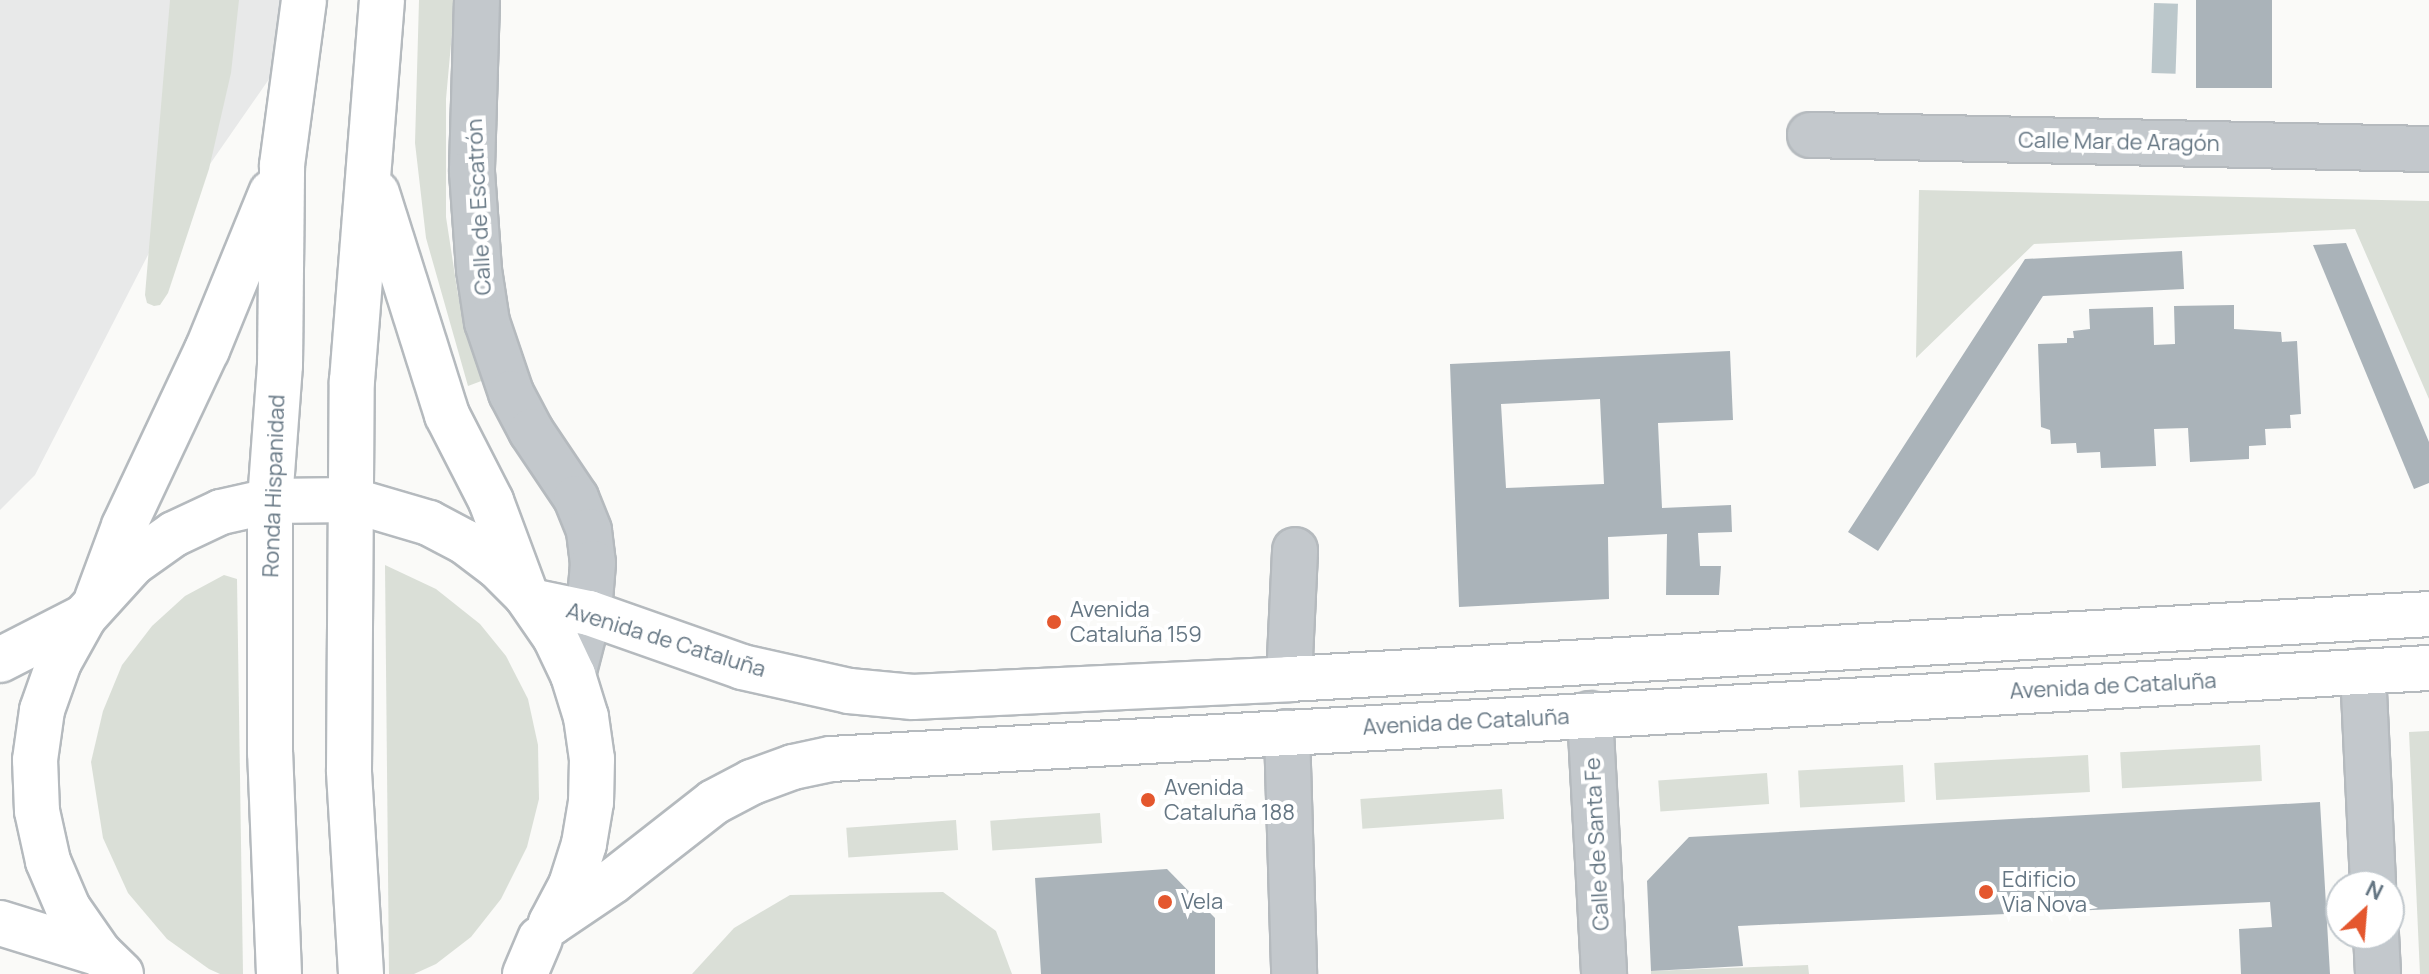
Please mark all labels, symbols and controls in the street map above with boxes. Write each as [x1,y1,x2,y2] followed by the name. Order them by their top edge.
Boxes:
[461,118,497,296] street label: Calle de Escatrón
[2018,127,2220,157] street label: Calle Mar de Aragón
[258,394,290,578] street label: Ronda Hispanidad
[1070,596,1202,648] place label: Avenida Cataluña 159
[563,597,769,683] street label: Avenida de Cataluña
[1045,613,1063,631] marker: Avenida Cataluña 159
[2009,667,2217,705] street label: Avenida de Cataluña
[1362,703,1570,741] street label: Avenida de Cataluña
[1579,757,1615,931] street label: Calle de Santa Fe
[1164,774,1295,826] place label: Avenida Cataluña 188
[1139,791,1157,809] marker: Avenida Cataluña 188
[2002,866,2087,918] place label: Edificio Via Nova
[2325,870,2405,950] north arrow
[2361,873,2388,907] text: N
[1977,883,1995,901] marker: Edificio Via Nova
[1181,889,1223,915] place label: Vela
[1156,893,1174,911] marker: Vela

